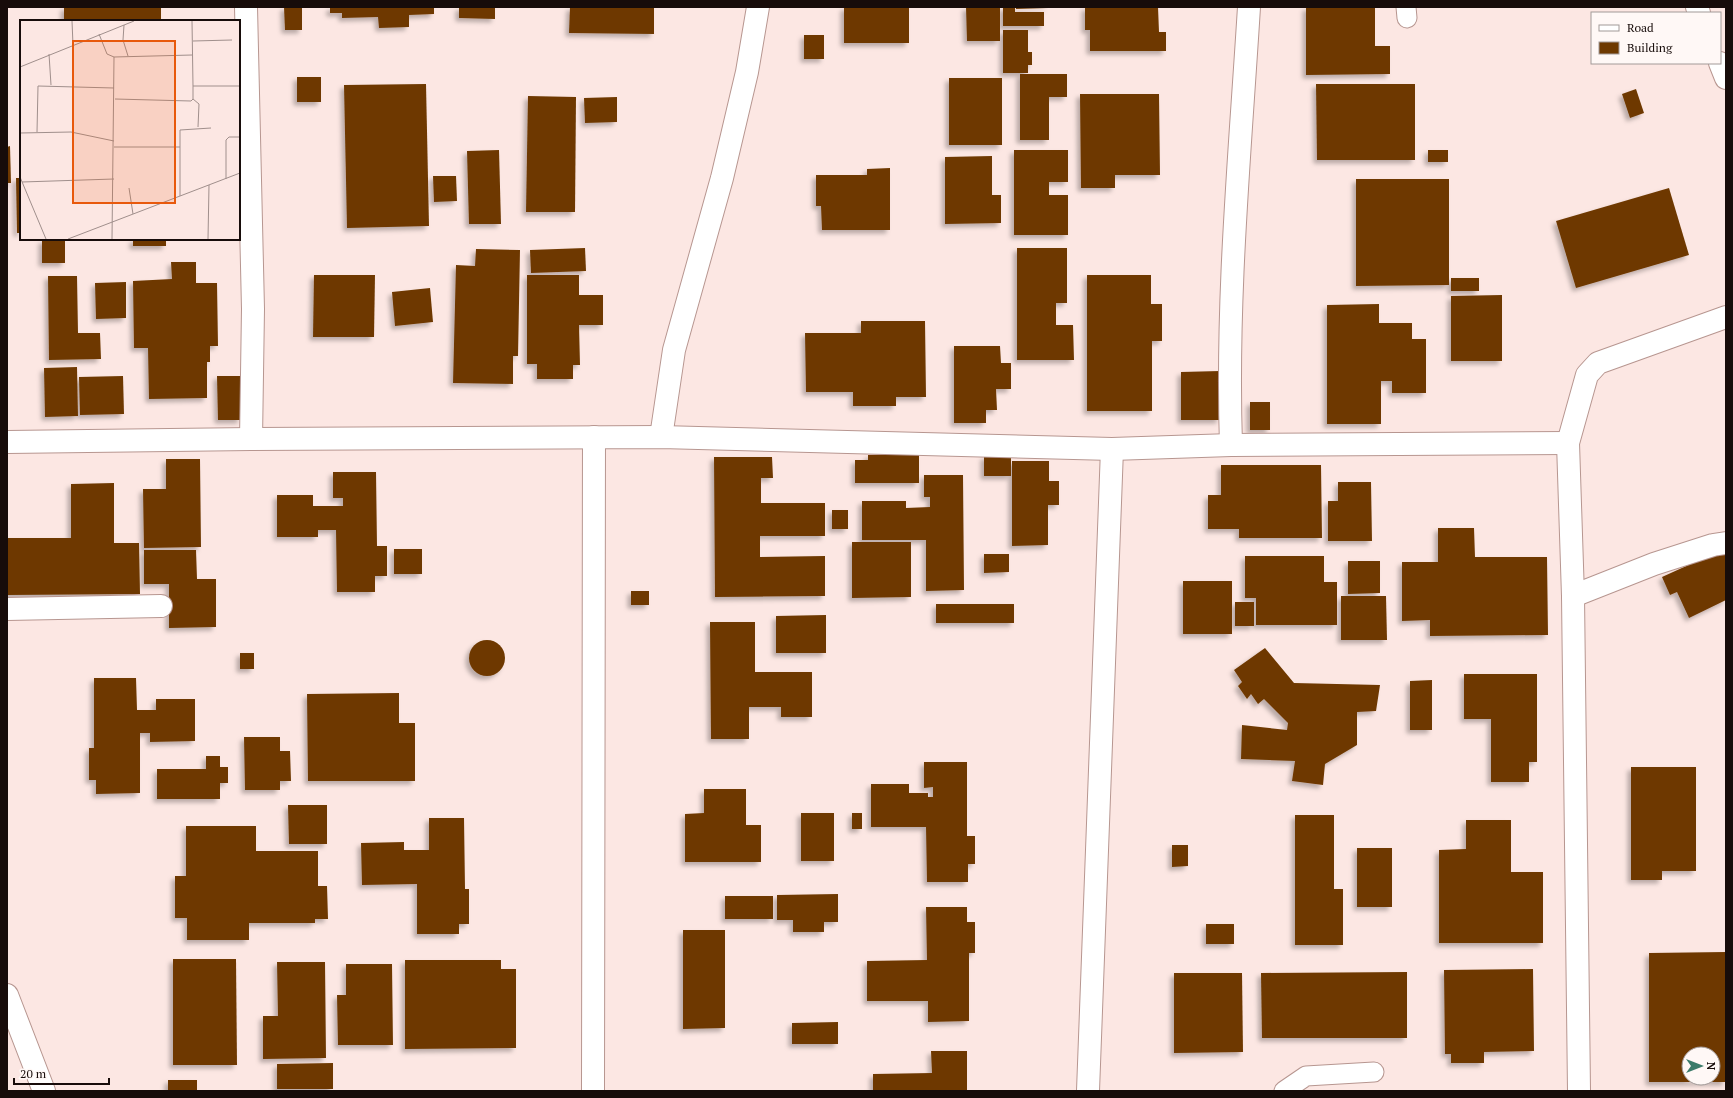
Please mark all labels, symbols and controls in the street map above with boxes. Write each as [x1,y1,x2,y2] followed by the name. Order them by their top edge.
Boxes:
[1591,12,1721,64] legend
[20,20,240,240] inset map
[1627,20,1654,35] text: Road
[1627,40,1673,55] text: Building
[1681,1046,1721,1086] north arrow
[14,1060,109,1086] scale bar
[1704,1062,1718,1071] text: N
[20,1066,47,1081] text: 20 m

